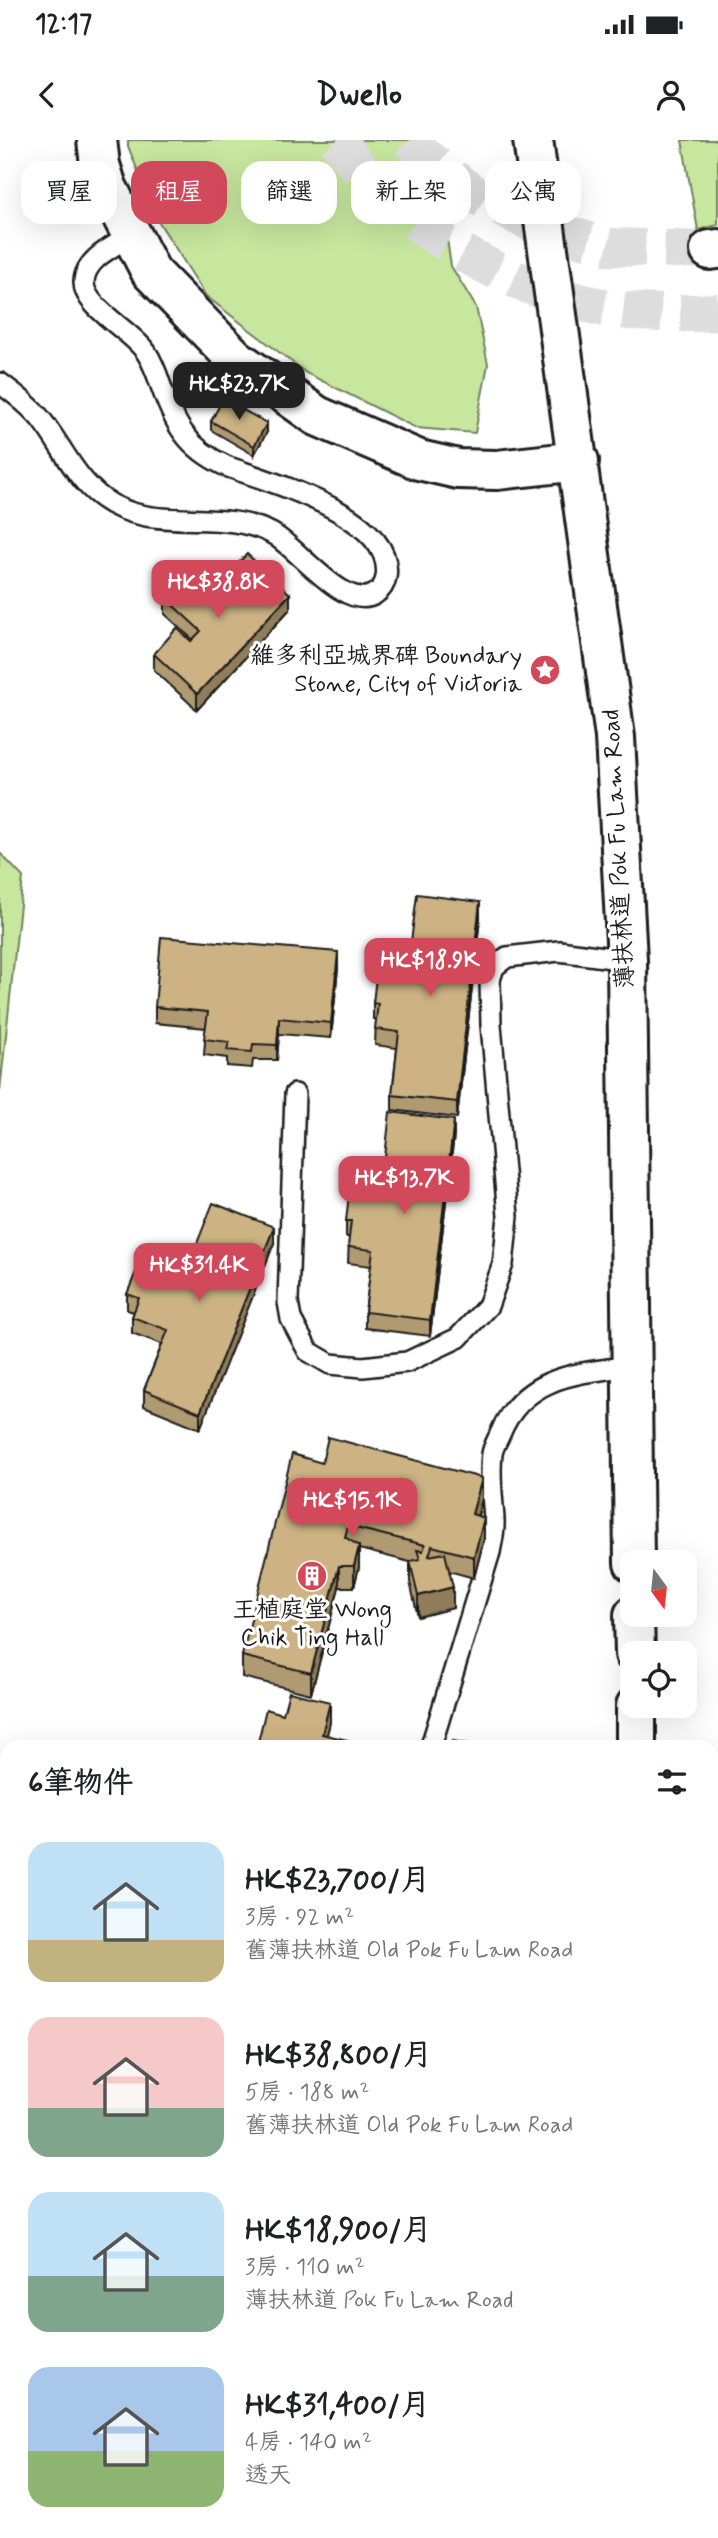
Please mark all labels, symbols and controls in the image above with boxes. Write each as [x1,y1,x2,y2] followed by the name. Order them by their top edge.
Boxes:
[35,8,92,42] text: 12:17
[316,74,402,116] text: Dwello
[28,76,66,114] icon: back
[652,76,690,114] icon: person
[21,161,117,224] chip: 買屋
[131,161,227,224] chip: 租屋
[241,161,337,224] chip: 篩選
[351,161,471,224] chip: 新上架
[485,161,581,224] chip: 公寓
[167,362,311,422] pin: HK$23.7K
[189,370,289,400] text: HK$23.7K
[146,560,290,620] pin: HK$38.8K
[167,568,269,598] text: HK$38.8K
[250,641,523,700] place label: 維多利亞城界碑 Boundary Stone, City of Victoria
[528,653,562,687] place icon: 維多利亞城界碑 Boundary Stone, City of Victoria
[596,708,642,990] street label: 薄扶林道 Pok Fu Lam Road
[358,938,502,998] pin: HK$18.9K
[380,946,480,976] text: HK$18.9K
[332,1156,476,1216] pin: HK$13.7K
[354,1164,454,1194] text: HK$13.7K
[127,1244,271,1303] pin: HK$31.4K
[150,1251,248,1281] text: HK$31.4K
[280,1478,424,1538] pin: HK$15.1K
[303,1486,401,1516] text: HK$15.1K
[620,1550,696,1628] north arrow
[620,1550,697,1718] map controls
[295,1559,329,1593] building icon: 王植庭堂 Wong Chik Ting Hall
[232,1595,392,1656] place label: 王植庭堂 Wong Chik Ting Hall
[620,1641,697,1718] button: locate
[653,1763,691,1801] icon: filters
[28,1764,133,1803] text: 6筆物件
[245,1861,430,1900] text: HK$23,700/月
[84,1870,168,1954] icon: home
[245,1903,354,1933] text: 3房 · 92 m²
[245,1936,573,1966] text: 舊薄扶林道 Old Pok Fu Lam Road
[245,2036,432,2075] text: HK$38,800/月
[84,2045,168,2129] icon: home
[245,2078,370,2108] text: 5房 · 188 m²
[245,2111,573,2141] text: 舊薄扶林道 Old Pok Fu Lam Road
[245,2211,432,2250] text: HK$18,900/月
[84,2220,168,2304] icon: home
[245,2253,365,2283] text: 3房 · 110 m²
[245,2286,514,2316] text: 薄扶林道 Pok Fu Lam Road
[245,2386,430,2425] text: HK$31,400/月
[84,2395,168,2479] icon: home
[245,2428,372,2458] text: 4房 · 140 m²
[245,2461,291,2491] text: 透天

